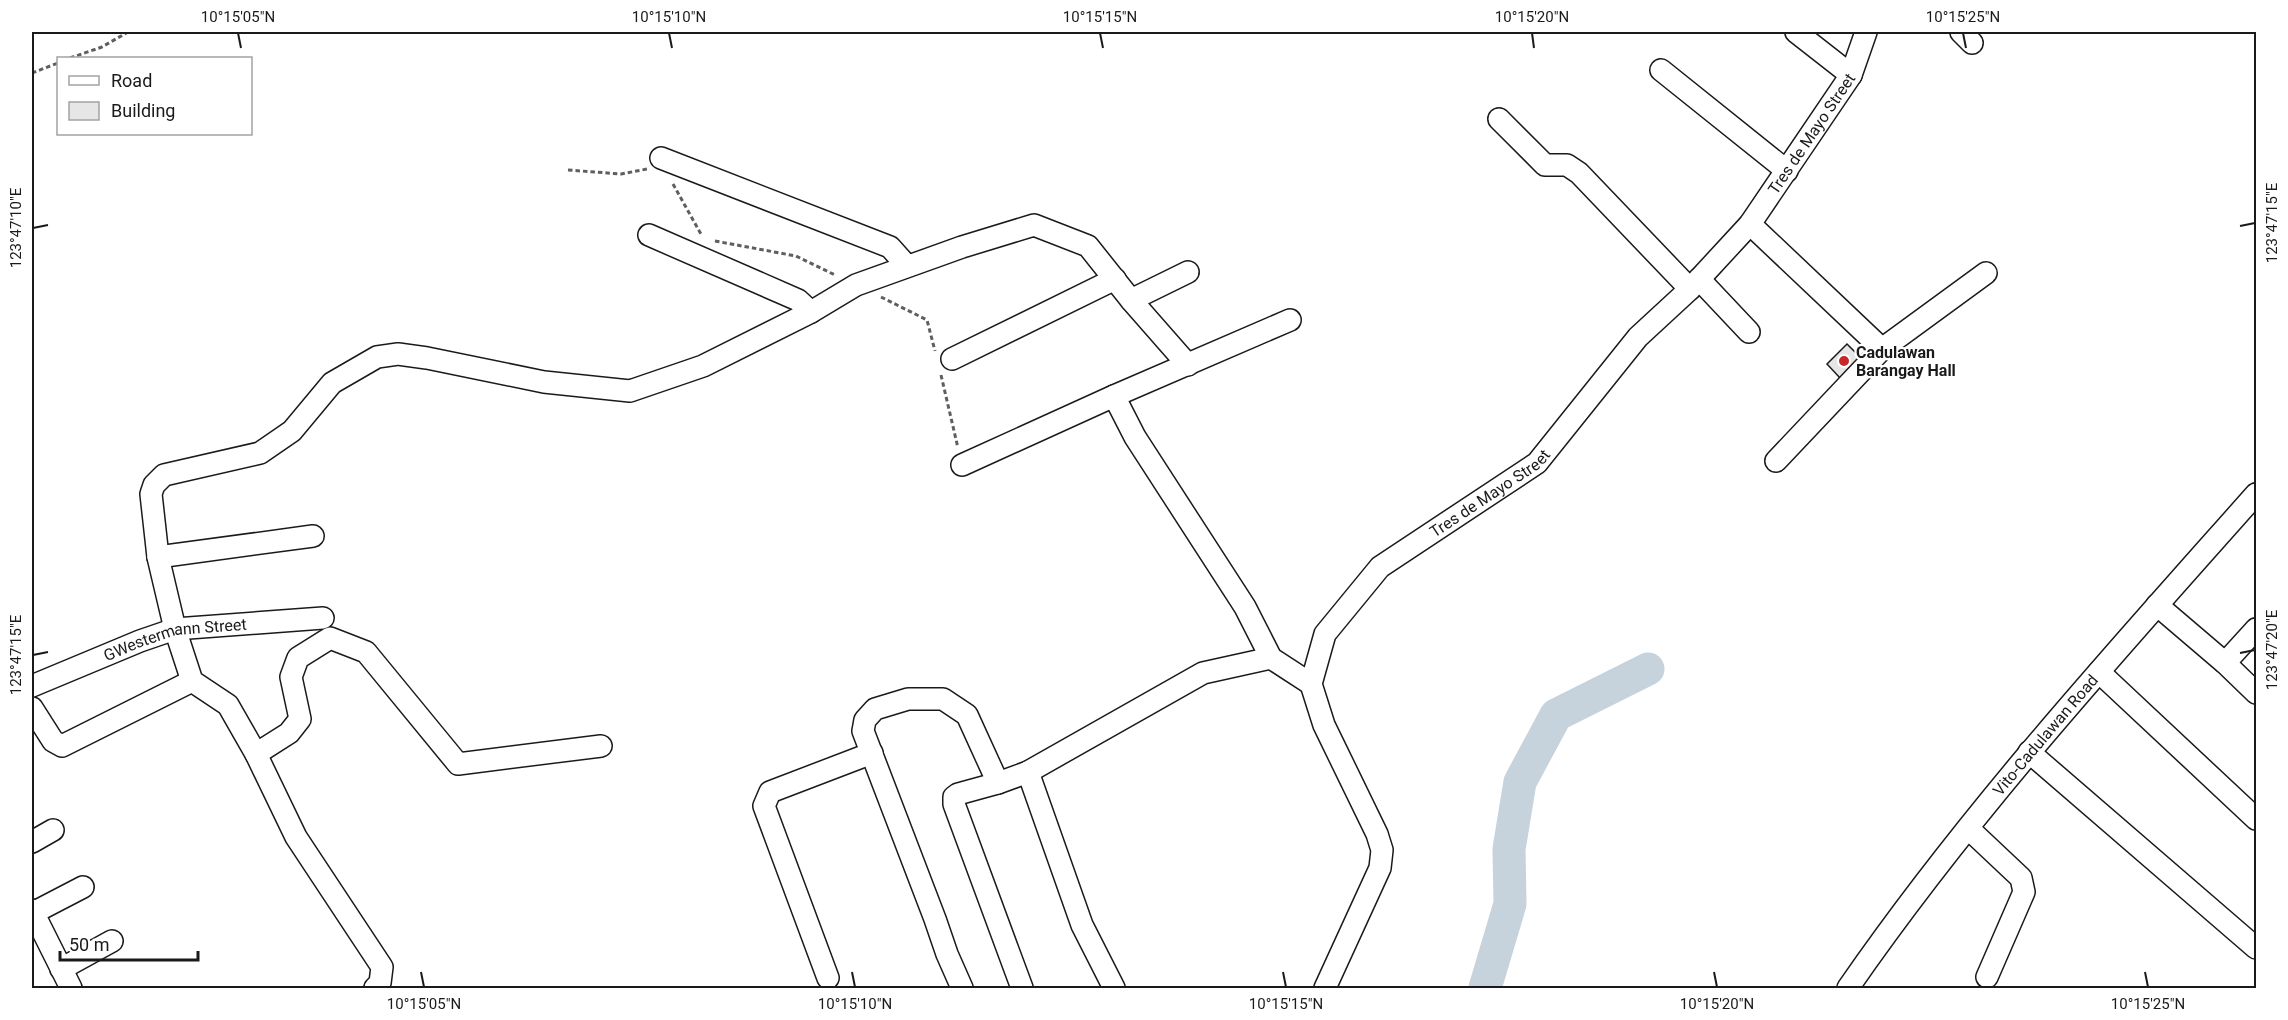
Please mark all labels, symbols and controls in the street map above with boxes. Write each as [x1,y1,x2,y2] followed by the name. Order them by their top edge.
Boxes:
[201,8,275,26] text: 10°15'05"N
[632,8,706,26] text: 10°15'10"N
[1063,8,1137,26] text: 10°15'15"N
[1495,8,1569,26] text: 10°15'20"N
[1926,8,2000,26] text: 10°15'25"N
[57,57,252,135] legend
[111,70,152,91] text: Road
[1764,70,1859,198] street label: Tres de Mayo Street
[111,100,175,121] text: Building
[2263,182,2281,263] text: 123°47'15"E
[7,187,25,268] text: 123°47'10"E
[1856,343,1956,380] place label: Cadulawan Barangay Hall
[1837,354,1851,368] marker: Cadulawan Barangay Hall
[1426,446,1554,541] street label: Tres de Mayo Street
[2263,609,2281,690] text: 123°47'20"E
[7,614,25,695] text: 123°47'15"E
[101,615,247,665] street label: GWestermann Street
[1989,671,2102,799] street label: Vito-Cadulawan Road
[60,924,198,962] scale bar
[69,934,109,955] text: 50 m
[387,995,461,1013] text: 10°15'05"N
[818,995,892,1013] text: 10°15'10"N
[1249,995,1323,1013] text: 10°15'15"N
[1680,995,1754,1013] text: 10°15'20"N
[2111,995,2185,1013] text: 10°15'25"N

